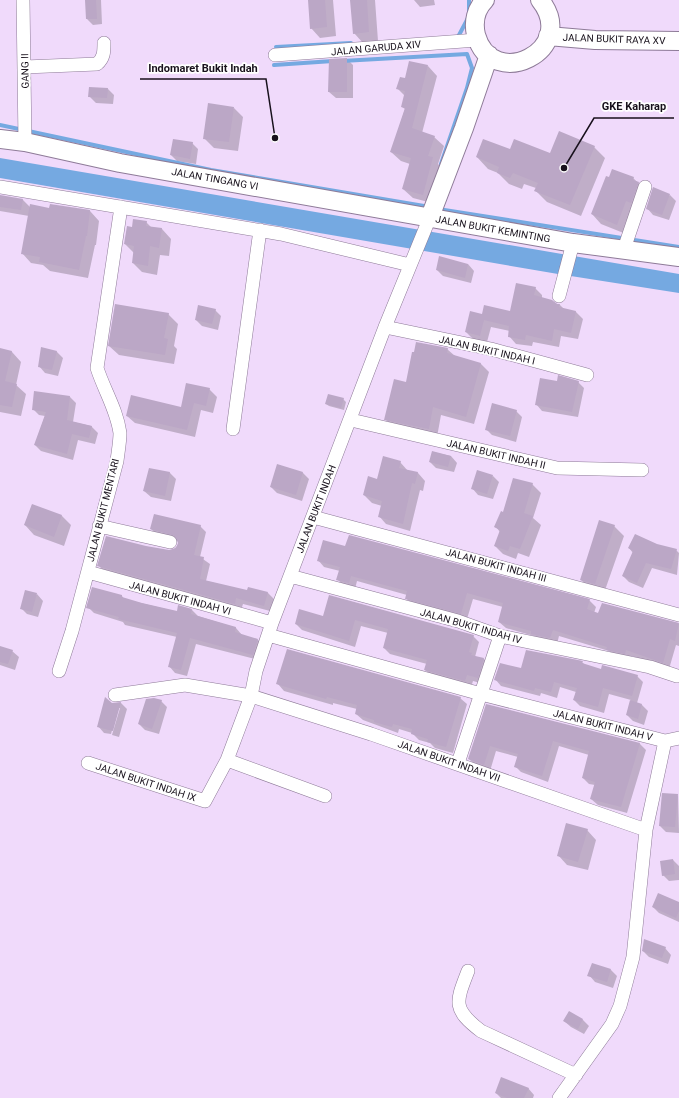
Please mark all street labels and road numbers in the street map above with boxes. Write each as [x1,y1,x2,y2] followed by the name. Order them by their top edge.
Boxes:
[562,32,666,46] street label: JALAN BUKIT RAYA XV
[331,39,422,57] street label: JALAN GARUDA XIV
[19,53,31,89] street label: GANG II
[171,166,259,192] street label: JALAN TINGANG VI
[435,213,551,245] street label: JALAN BUKIT KEMINTING
[438,334,536,366] street label: JALAN BUKIT INDAH I
[445,437,547,471] street label: JALAN BUKIT INDAH II
[85,457,121,563] street label: JALAN BUKIT MENTARI
[294,463,338,555] street label: JALAN BUKIT INDAH
[444,546,548,584] street label: JALAN BUKIT INDAH III
[128,579,232,617] street label: JALAN BUKIT INDAH VI
[419,606,524,646] street label: JALAN BUKIT INDAH IV
[552,707,655,743] street label: JALAN BUKIT INDAH V
[396,738,502,784] street label: JALAN BUKIT INDAH VII
[94,761,198,803] street label: JALAN BUKIT INDAH IX

